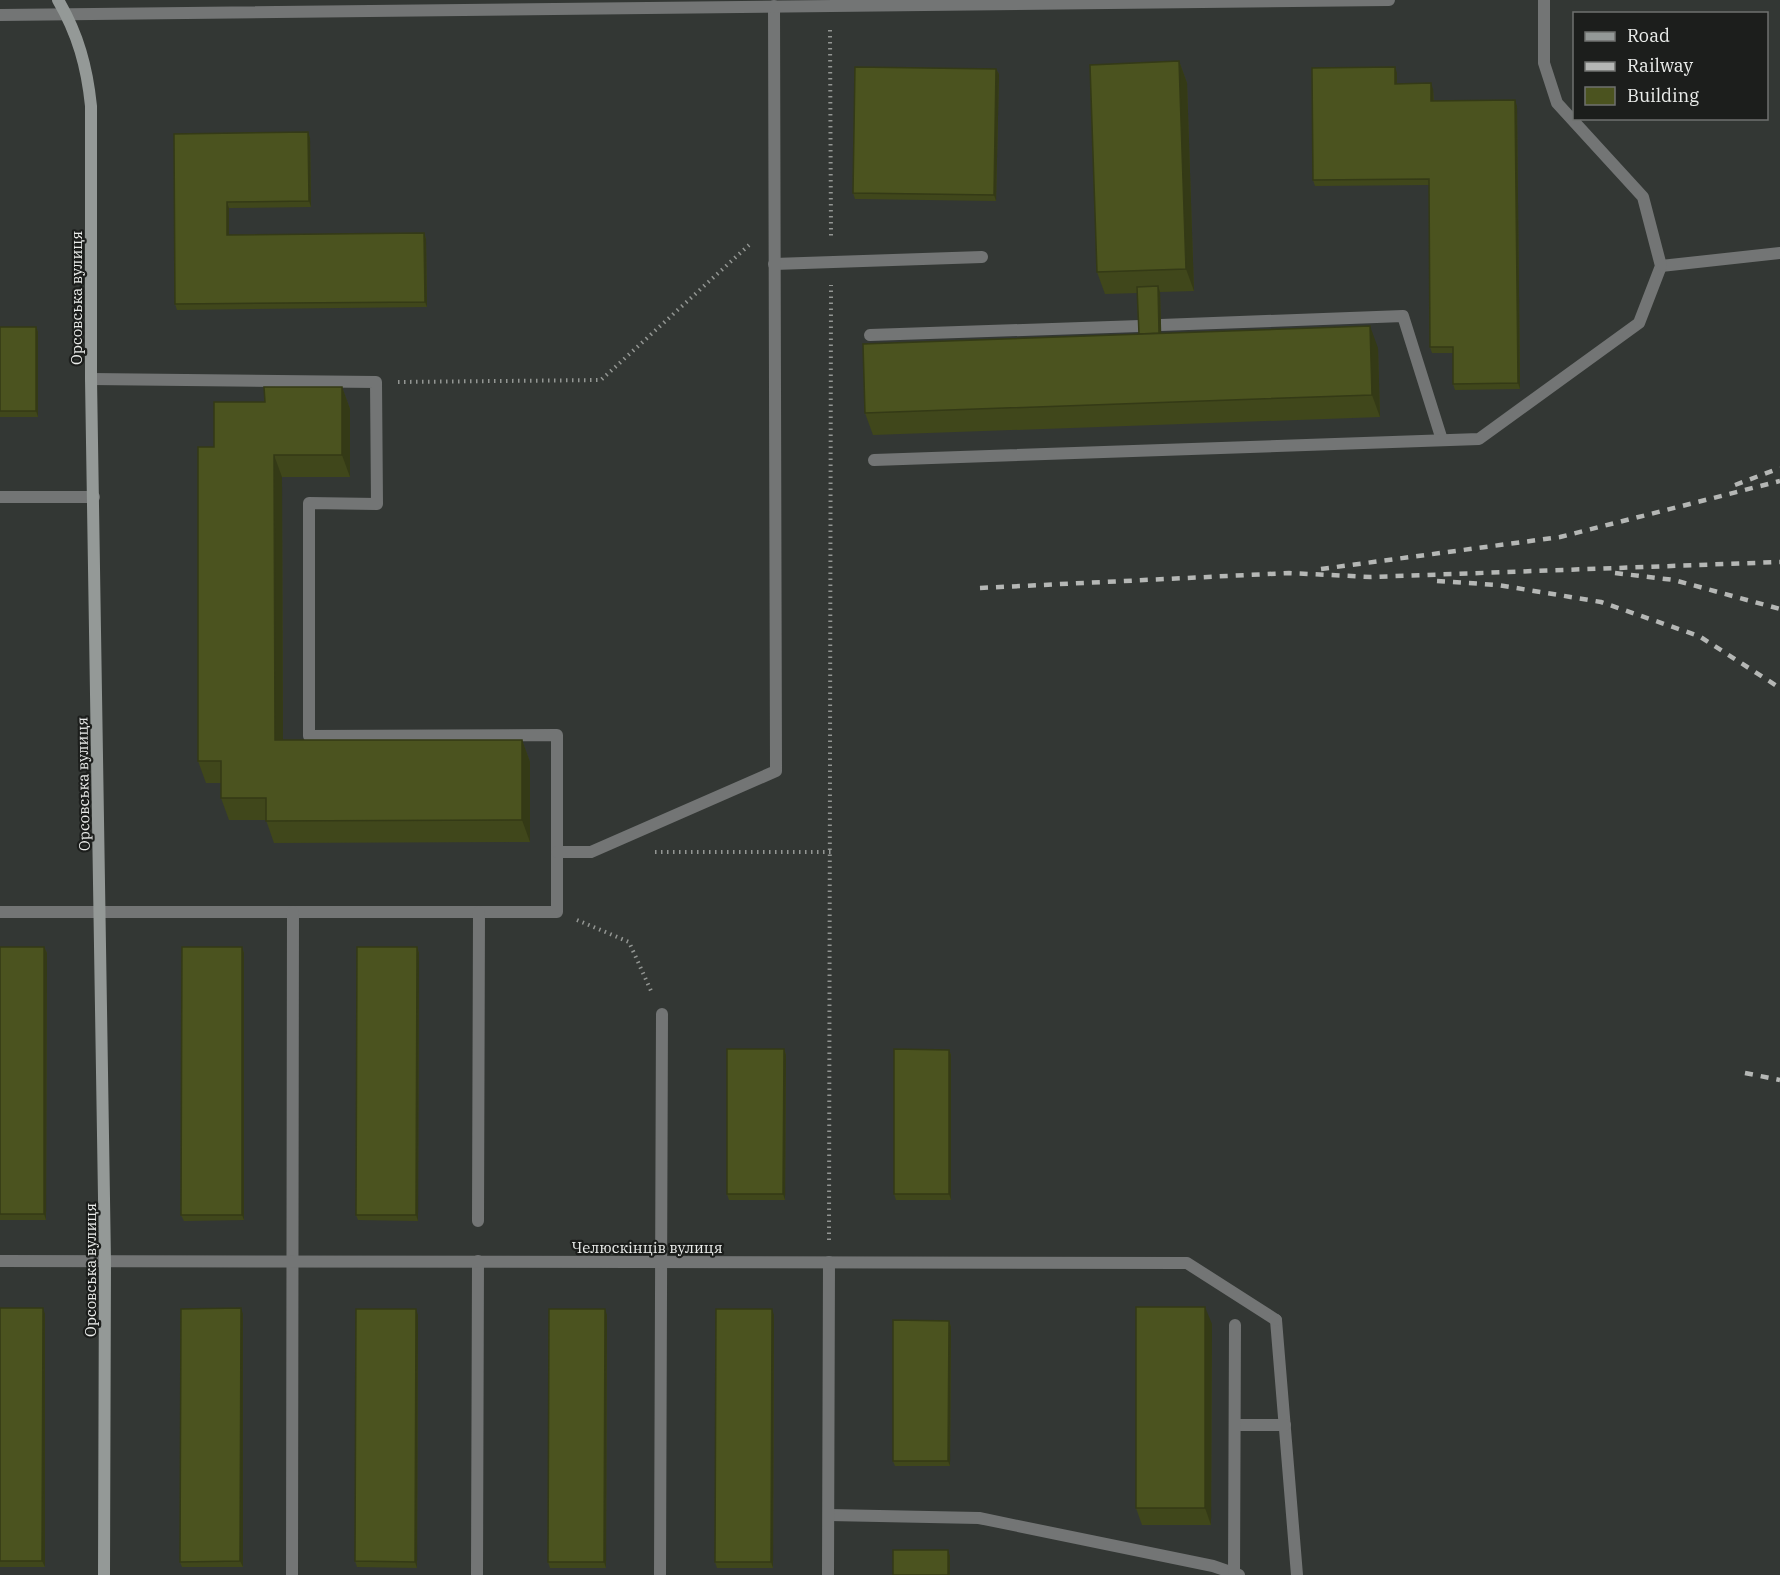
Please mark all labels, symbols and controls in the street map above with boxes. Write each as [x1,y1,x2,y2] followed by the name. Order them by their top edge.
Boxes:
[1573,12,1768,120] legend
[1627,24,1670,47] text: Road
[1627,54,1693,77] text: Railway
[1627,84,1699,107] text: Building
[67,231,86,365] street label: Орсовська вулиця
[72,717,94,851] street label: Орсовська вулиця
[81,1203,100,1337] street label: Орсовська вулиця
[571,1238,723,1257] street label: Челюскінців вулиця

